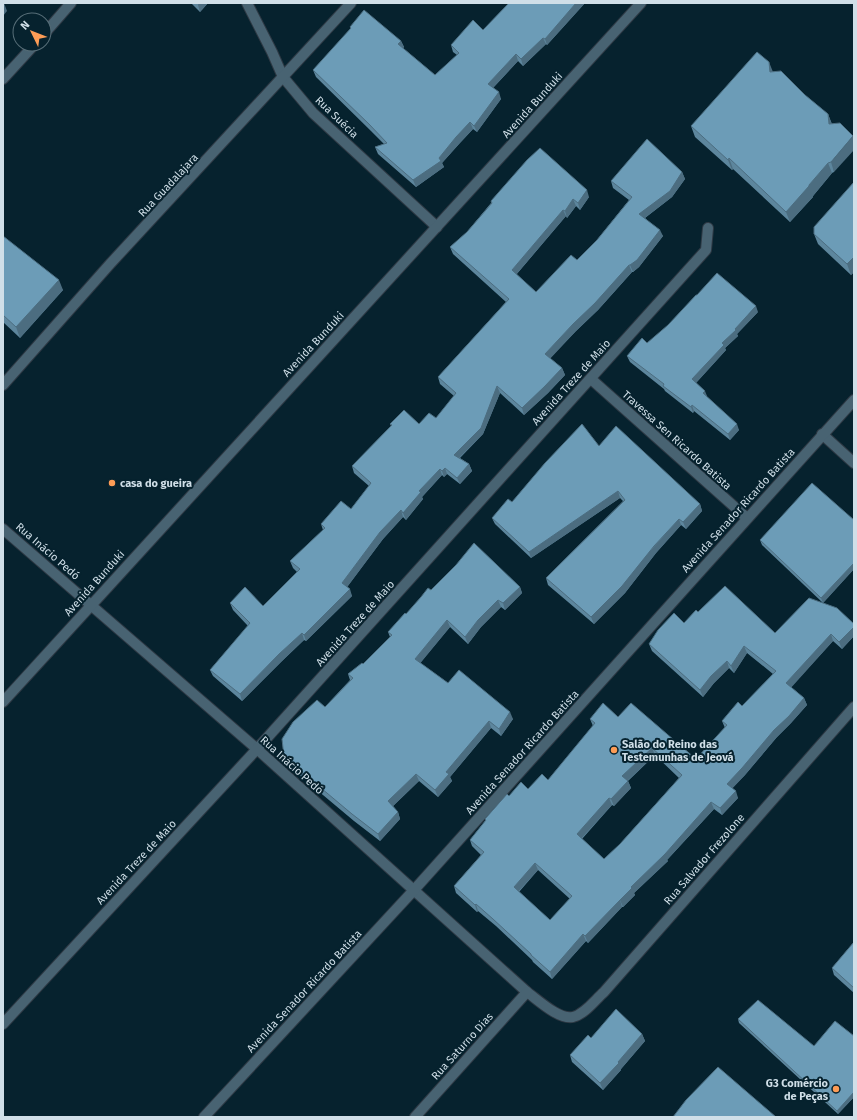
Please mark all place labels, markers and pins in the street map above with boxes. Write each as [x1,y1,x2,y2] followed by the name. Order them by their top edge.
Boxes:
[120,477,192,490] place label: casa do gueira
[107,478,117,488] marker: casa do gueira
[622,738,734,764] place label: Salão do Reino das Testemunhas de Jeová
[609,745,619,755] marker: Salão do Reino das Testemunhas de Jeová
[766,1077,829,1103] place label: G3 Comércio de Peças
[831,1084,841,1094] marker: G3 Comércio de Peças

